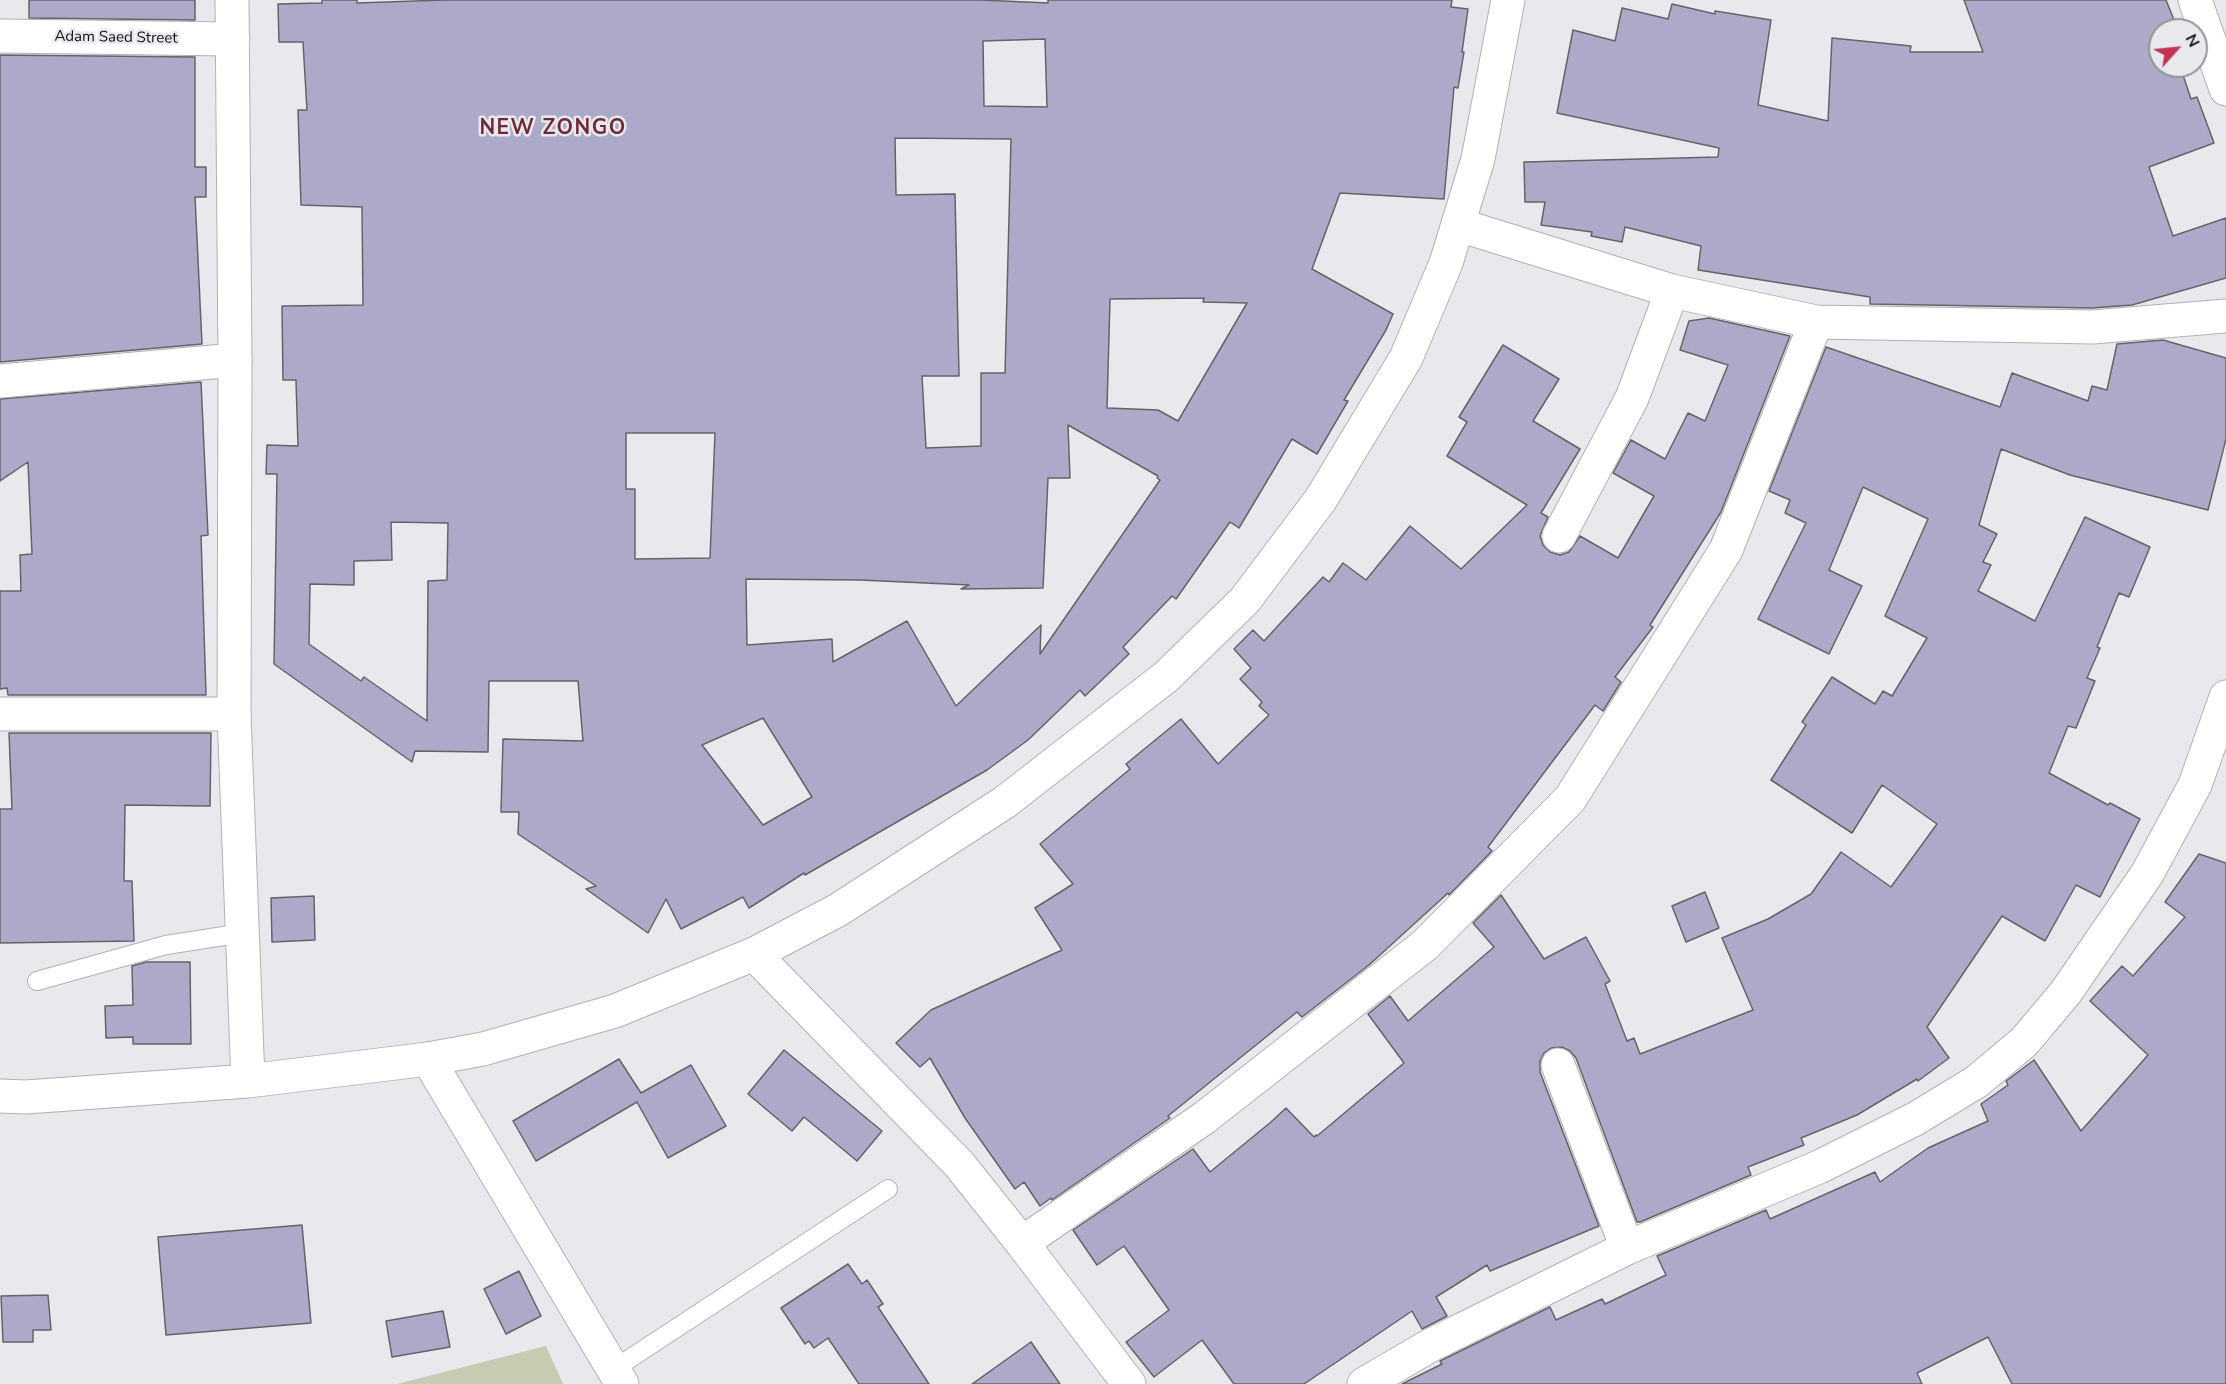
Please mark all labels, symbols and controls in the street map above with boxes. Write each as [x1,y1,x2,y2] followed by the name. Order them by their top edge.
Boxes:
[2148,18,2208,78] north arrow
[54,28,178,48] street label: Adam Saed Street
[2180,30,2205,51] text: N
[479,116,627,142] district label: NEW ZONGO

